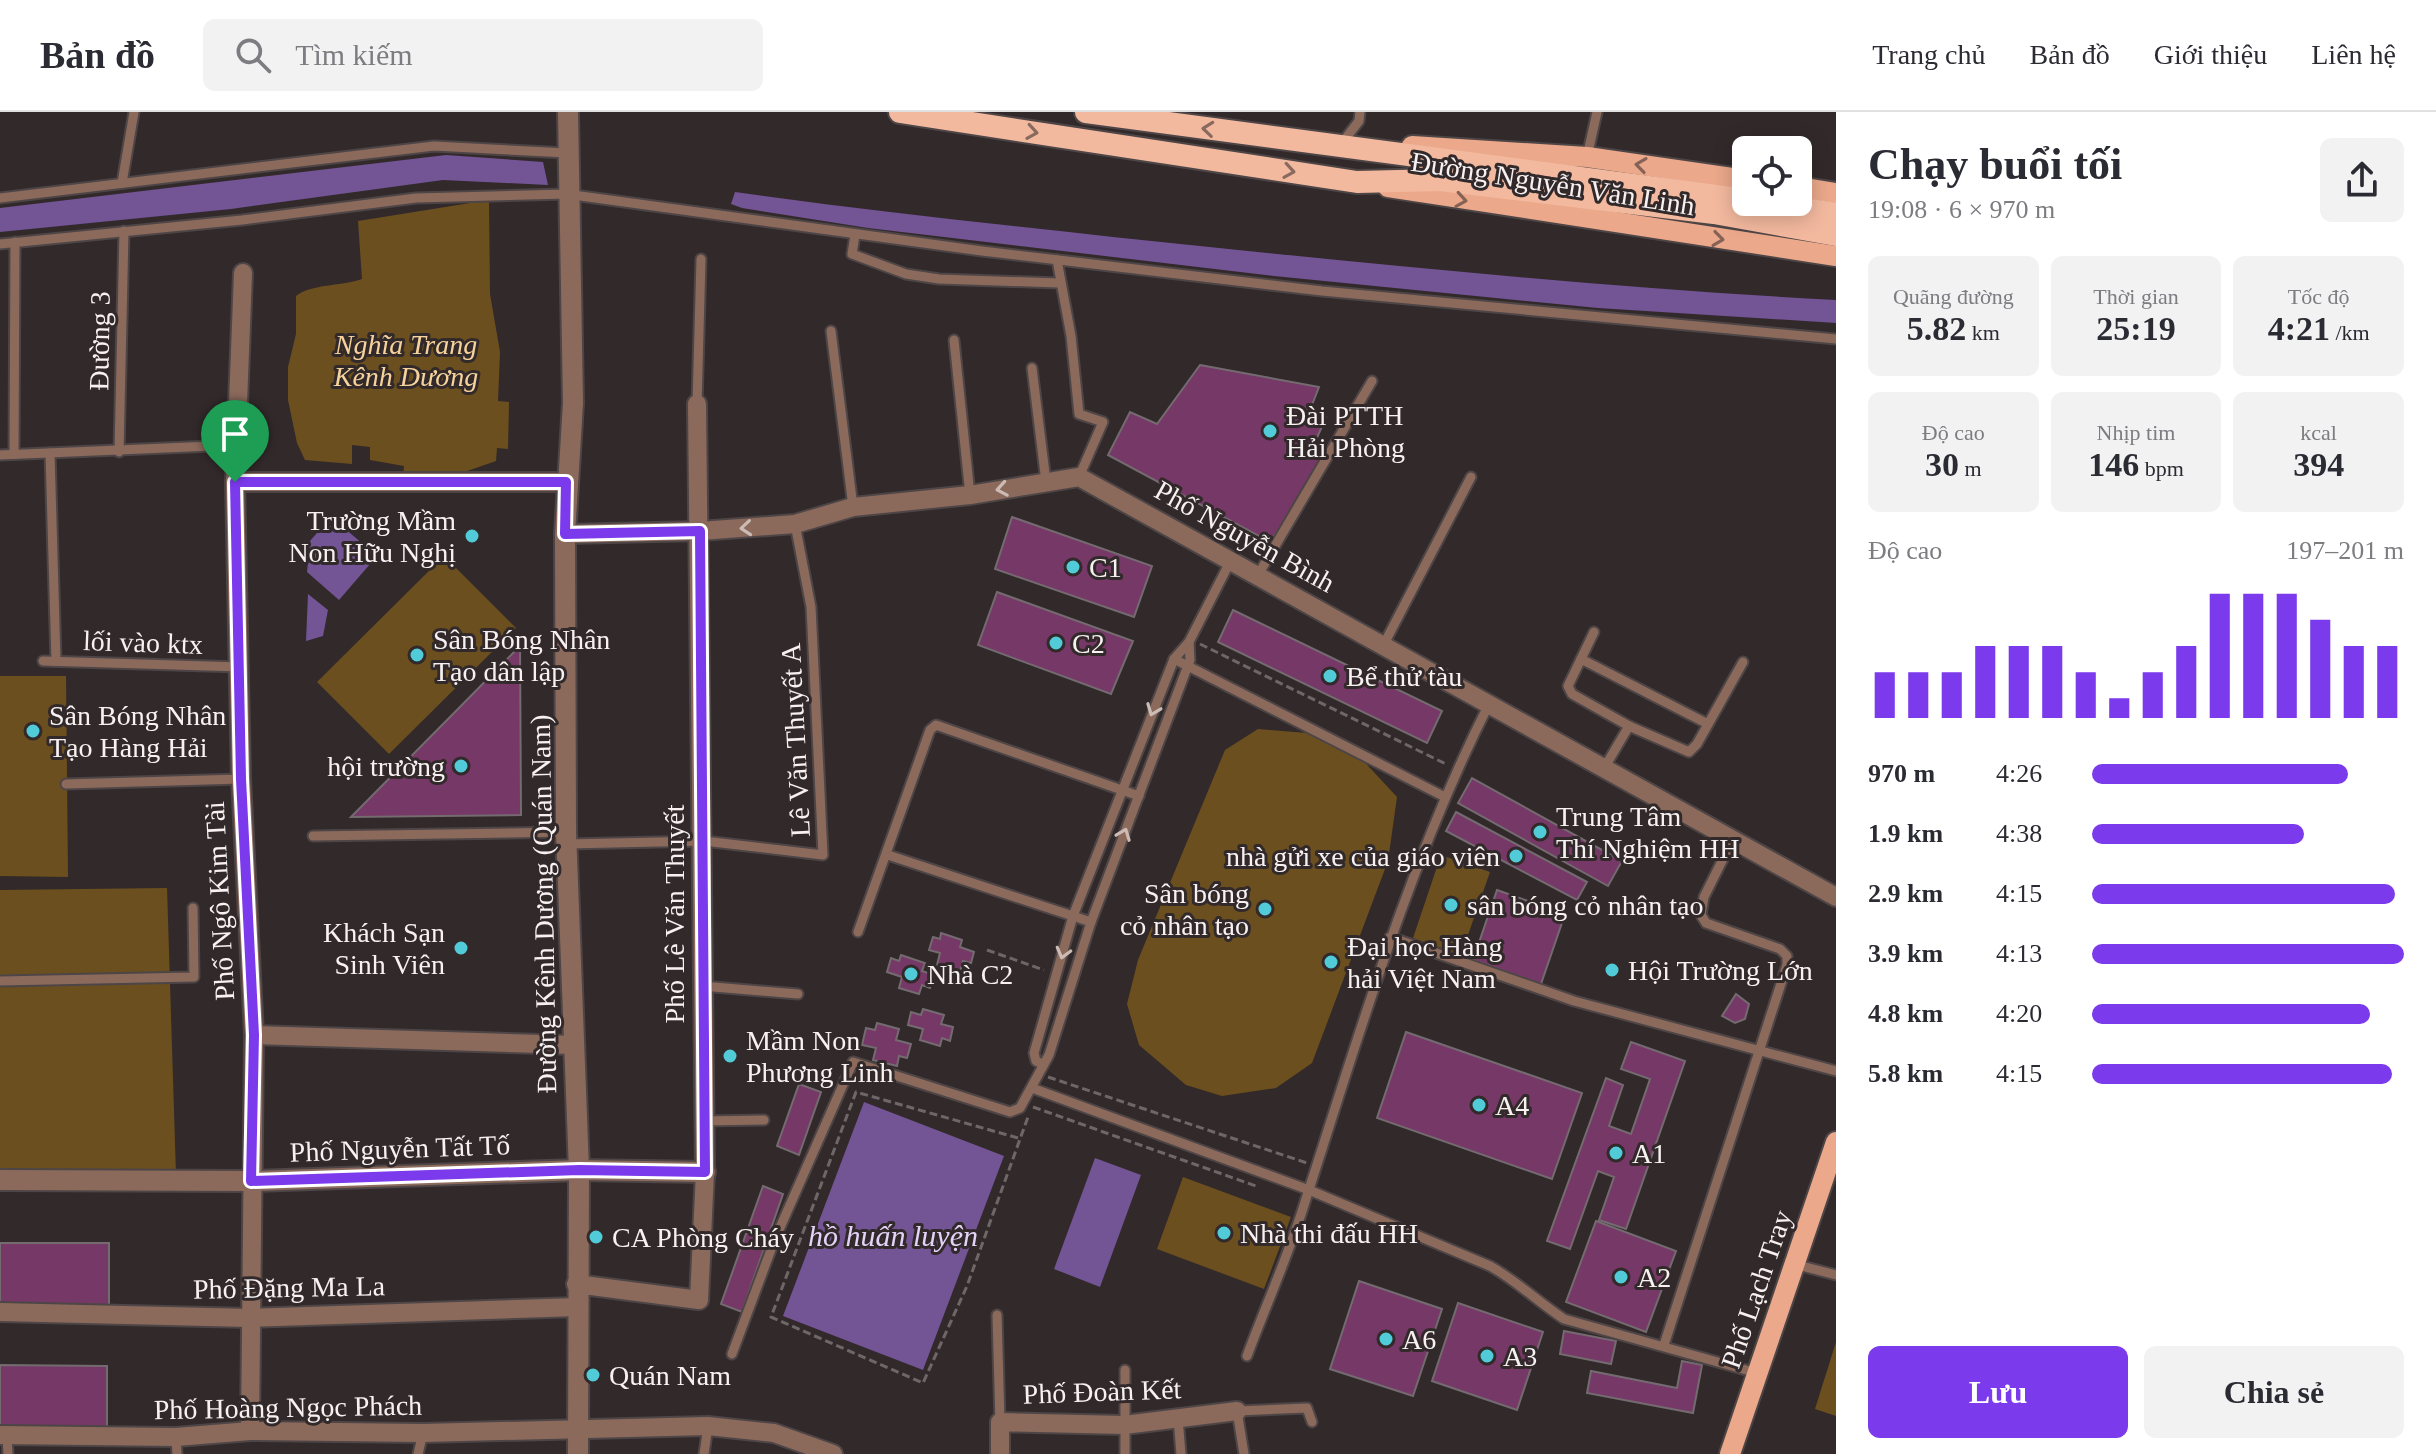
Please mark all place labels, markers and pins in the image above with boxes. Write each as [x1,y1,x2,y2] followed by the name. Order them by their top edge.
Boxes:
[201,400,269,482] pin
[1286,400,1405,463] place label: Đài PTTH Hải Phòng
[1261,422,1279,440] marker: Đài PTTH Hải Phòng
[288,505,456,568] place label: Trường Mầm Non Hữu Nghị
[463,527,481,545] marker: Trường Mầm Non Hữu Nghị
[1089,552,1122,583] place label: C1
[1064,558,1082,576] marker: C1
[433,624,610,687] place label: Sân Bóng Nhân Tạo dân lập
[1072,628,1105,659] place label: C2
[1047,634,1065,652] marker: C2
[408,646,426,664] marker: Sân Bóng Nhân Tạo dân lập
[1346,661,1462,692] place label: Bể thử tàu
[1321,667,1339,685] marker: Bể thử tàu
[49,700,226,763] place label: Sân Bóng Nhân Tạo Hàng Hải
[24,722,42,740] marker: Sân Bóng Nhân Tạo Hàng Hải
[327,751,445,782] place label: hội trường
[452,757,470,775] marker: hội trường
[1556,801,1740,864] place label: Trung Tâm Thí Nghiệm HH
[1531,823,1549,841] marker: Trung Tâm Thí Nghiệm HH
[1226,841,1500,872] place label: nhà gửi xe của giáo viên
[1507,847,1525,865] marker: nhà gửi xe của giáo viên
[1120,878,1249,941] place label: Sân bóng cỏ nhân tạo
[1467,890,1703,921] place label: sân bóng cỏ nhân tạo
[1442,896,1460,914] marker: sân bóng cỏ nhân tạo
[1256,900,1274,918] marker: Sân bóng cỏ nhân tạo
[323,917,445,980] place label: Khách Sạn Sinh Viên
[1347,931,1503,994] place label: Đại học Hàng hải Việt Nam
[452,939,470,957] marker: Khách Sạn Sinh Viên
[1322,953,1340,971] marker: Đại học Hàng hải Việt Nam
[1628,955,1813,986] place label: Hội Trường Lớn
[927,959,1013,990] place label: Nhà C2
[1603,961,1621,979] marker: Hội Trường Lớn
[902,965,920,983] marker: Nhà C2
[746,1025,893,1088] place label: Mầm Non Phương Linh
[721,1047,739,1065] marker: Mầm Non Phương Linh
[1495,1090,1529,1121] place label: A4
[1470,1096,1488,1114] marker: A4
[1632,1138,1666,1169] place label: A1
[1607,1144,1625,1162] marker: A1
[1240,1218,1418,1249] place label: Nhà thi đấu HH
[612,1222,794,1253] place label: CA Phòng Cháy
[1215,1224,1233,1242] marker: Nhà thi đấu HH
[587,1228,605,1246] marker: CA Phòng Cháy
[1637,1262,1671,1293] place label: A2
[1612,1268,1630,1286] marker: A2
[1402,1324,1436,1355] place label: A6
[1377,1330,1395,1348] marker: A6
[1503,1341,1537,1372] place label: A3
[1478,1347,1496,1365] marker: A3
[609,1360,731,1391] place label: Quán Nam
[584,1366,602,1384] marker: Quán Nam

